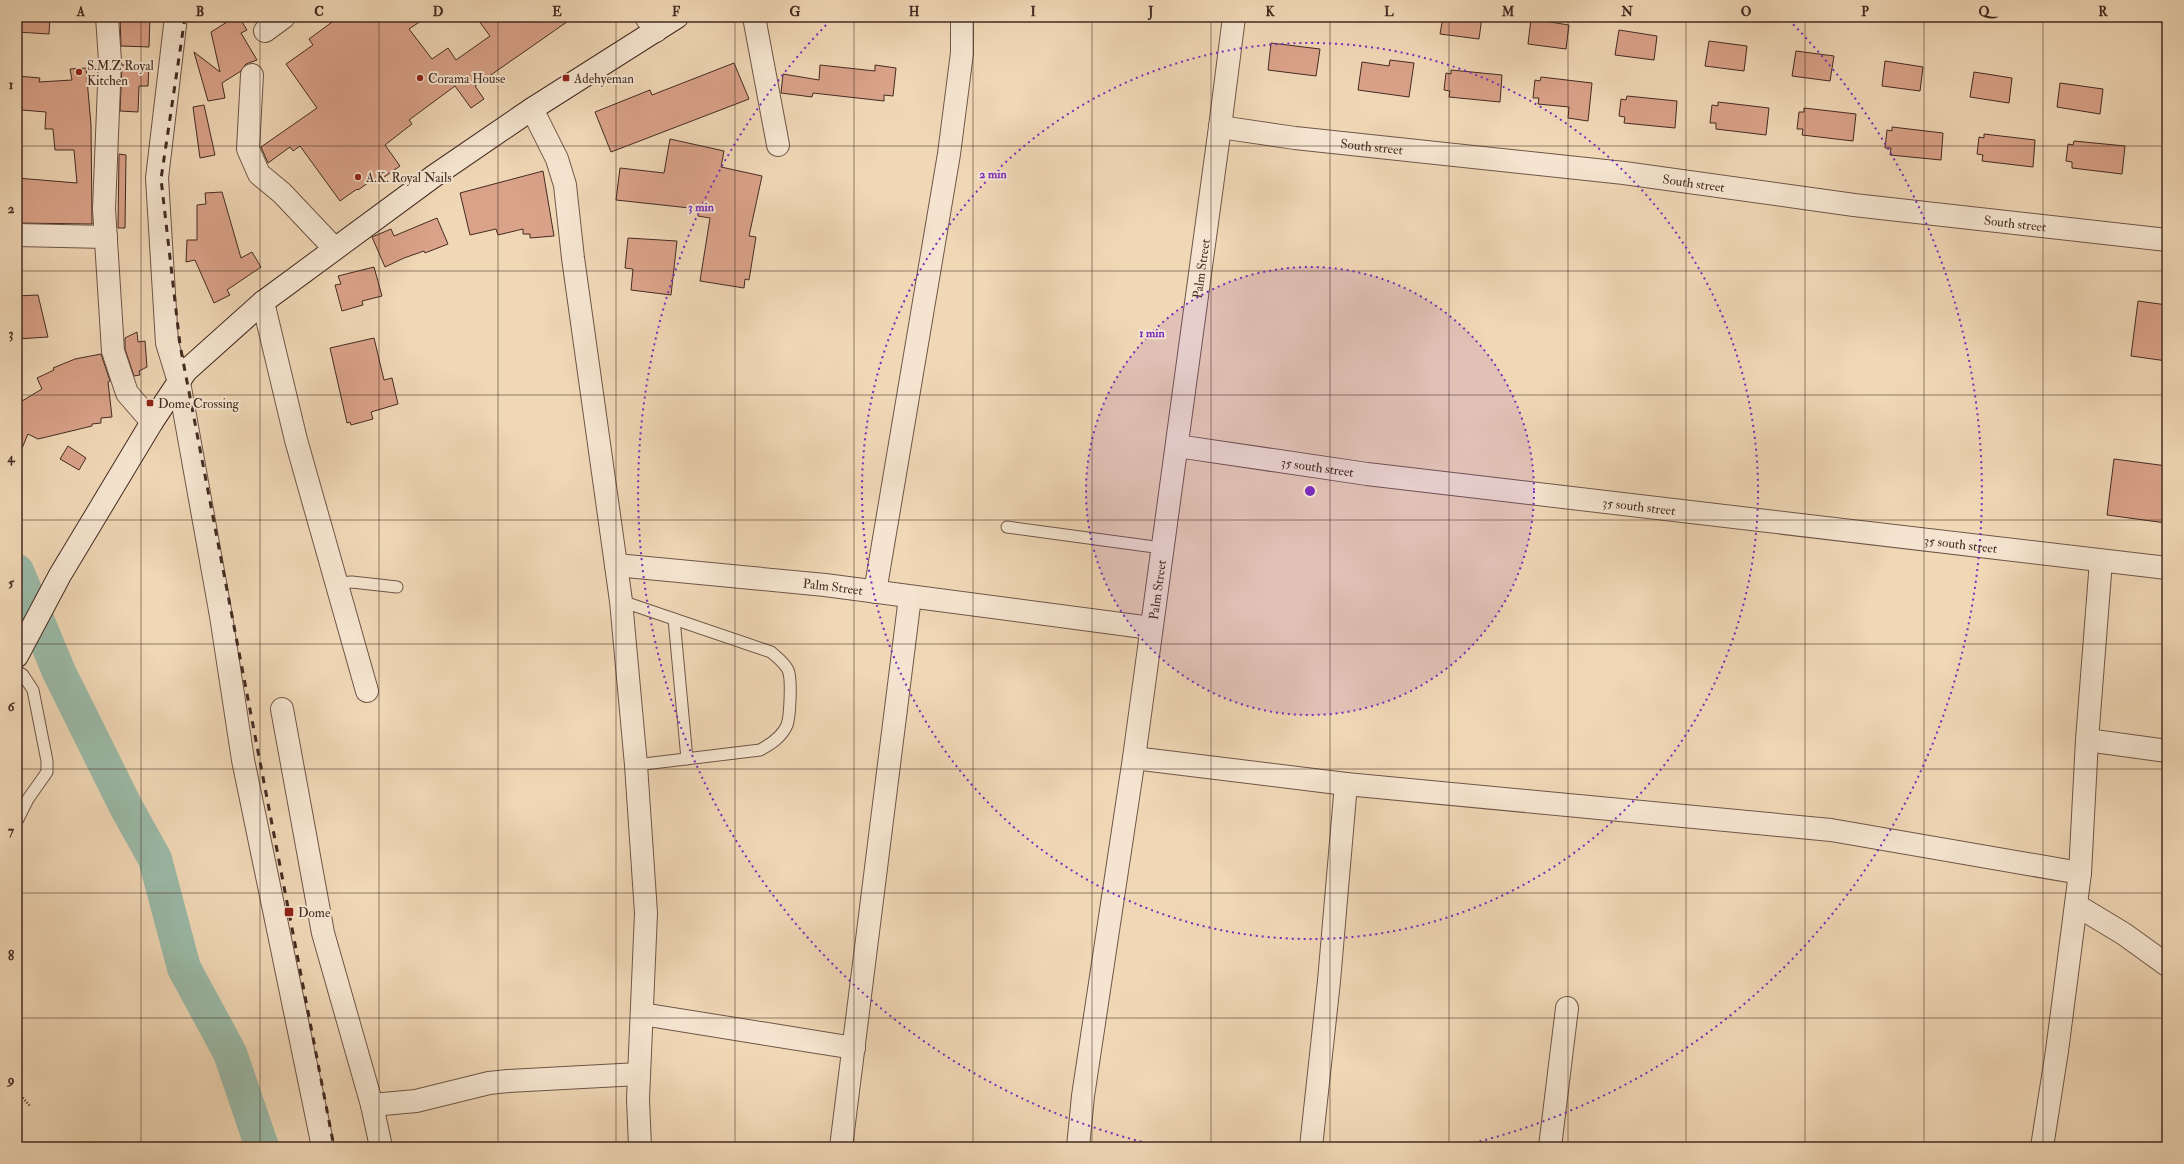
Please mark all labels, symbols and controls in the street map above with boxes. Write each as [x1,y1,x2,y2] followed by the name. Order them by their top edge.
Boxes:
[76,4,86,20] text: A
[196,4,204,20] text: B
[314,4,324,20] text: C
[433,4,444,20] text: D
[552,4,562,20] text: E
[672,4,681,20] text: F
[790,4,801,20] text: G
[909,4,920,20] text: H
[1030,4,1036,20] text: I
[1147,4,1154,21] text: J
[1265,4,1275,20] text: K
[1384,4,1394,20] text: L
[1501,4,1515,20] text: M
[1620,4,1633,20] text: N
[1741,4,1752,20] text: O
[1861,4,1869,20] text: P
[1979,4,1999,20] text: Q
[2098,4,2108,20] text: R
[87,58,155,89] place label: S.M.Z Royal Kitchen
[74,67,84,77] marker: S.M.Z Royal Kitchen
[428,71,506,87] place label: Corama House
[573,71,634,88] place label: Adehyeman
[415,73,425,83] marker: Corama House
[561,73,571,83] marker: Adehyeman
[9,77,14,93] text: 1
[1340,136,1404,158] street label: South street
[979,167,1007,182] text: 2 min
[365,170,452,187] place label: A.K. Royal Nails
[1661,171,1726,196] street label: South street
[353,172,363,182] marker: A.K. Royal Nails
[688,200,715,215] text: 3 min
[8,201,15,217] text: 2
[1983,213,2047,235] street label: South street
[1190,238,1214,300] street label: Palm Street
[9,326,14,342] text: 3
[1139,326,1166,341] text: 1 min
[158,396,240,412] place label: Dome Crossing
[145,398,155,408] marker: Dome Crossing
[6,450,15,466] text: 4
[1280,454,1355,481] street label: 35 south street
[1303,484,1317,498] centre of rings
[1602,495,1676,519] street label: 35 south street
[1923,533,1998,557] street label: 35 south street
[1146,559,1170,621] street label: Palm Street
[8,575,14,591] text: 5
[802,576,864,599] street label: Palm Street
[8,699,16,715] text: 6
[8,823,15,839] text: 7
[298,905,331,921] place label: Dome
[283,906,295,918] marker: Dome
[8,948,14,964] text: 8
[6,1072,15,1088] text: 9

